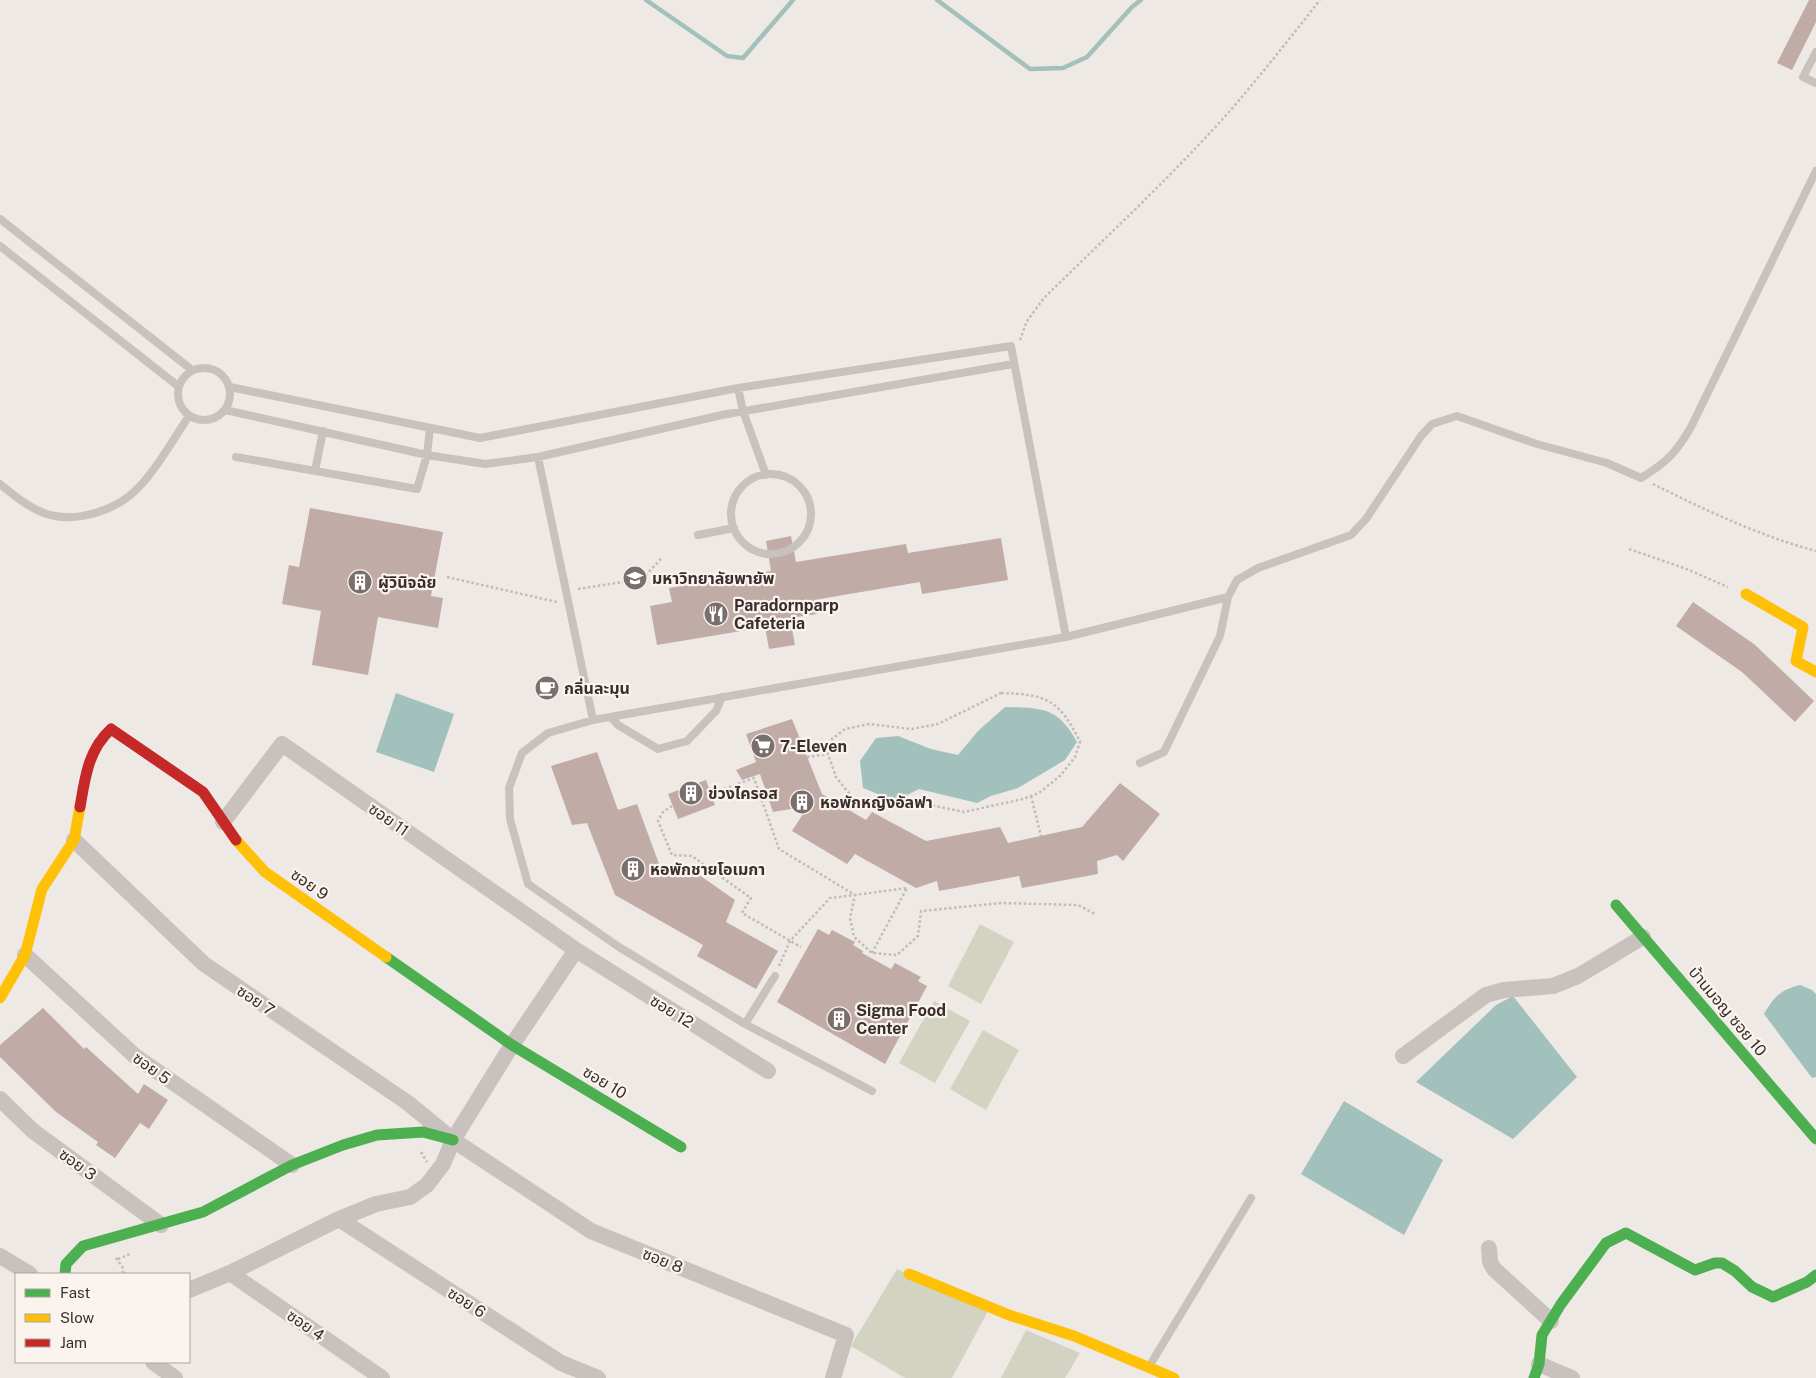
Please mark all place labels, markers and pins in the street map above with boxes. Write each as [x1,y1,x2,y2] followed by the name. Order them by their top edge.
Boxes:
[622,565,648,591] school or university icon: มหาวิทยาลัยพายัพ
[347,569,373,595] building icon: ผัูวินิจฉัย
[652,569,775,588] place label: มหาวิทยาลัยพายัพ
[378,573,436,593] place label: ผัูวินิจฉัย
[734,596,839,633] place label: Paradornparp Cafeteria
[703,601,729,627] restaurant icon: Paradornparp Cafeteria
[534,675,560,701] cafe icon: กลิ่นละมุน
[564,678,630,698] place label: กลิ่นละมุน
[750,733,776,759] supermarket icon: 7-Eleven
[780,737,847,756] place label: 7-Eleven
[678,780,704,806] building icon: ข่วงไครอส
[708,784,778,803] place label: ข่วงไครอส
[789,789,815,815] building icon: หอพักหญิงอัลฟา
[820,793,933,812] place label: หอพักหญิงอัลฟา
[620,856,646,882] building icon: หอพักชายโอเมกา
[650,860,765,879] place label: หอพักชายโอเมกา
[856,1001,946,1038] place label: Sigma Food Center
[826,1006,852,1032] building icon: Sigma Food Center

